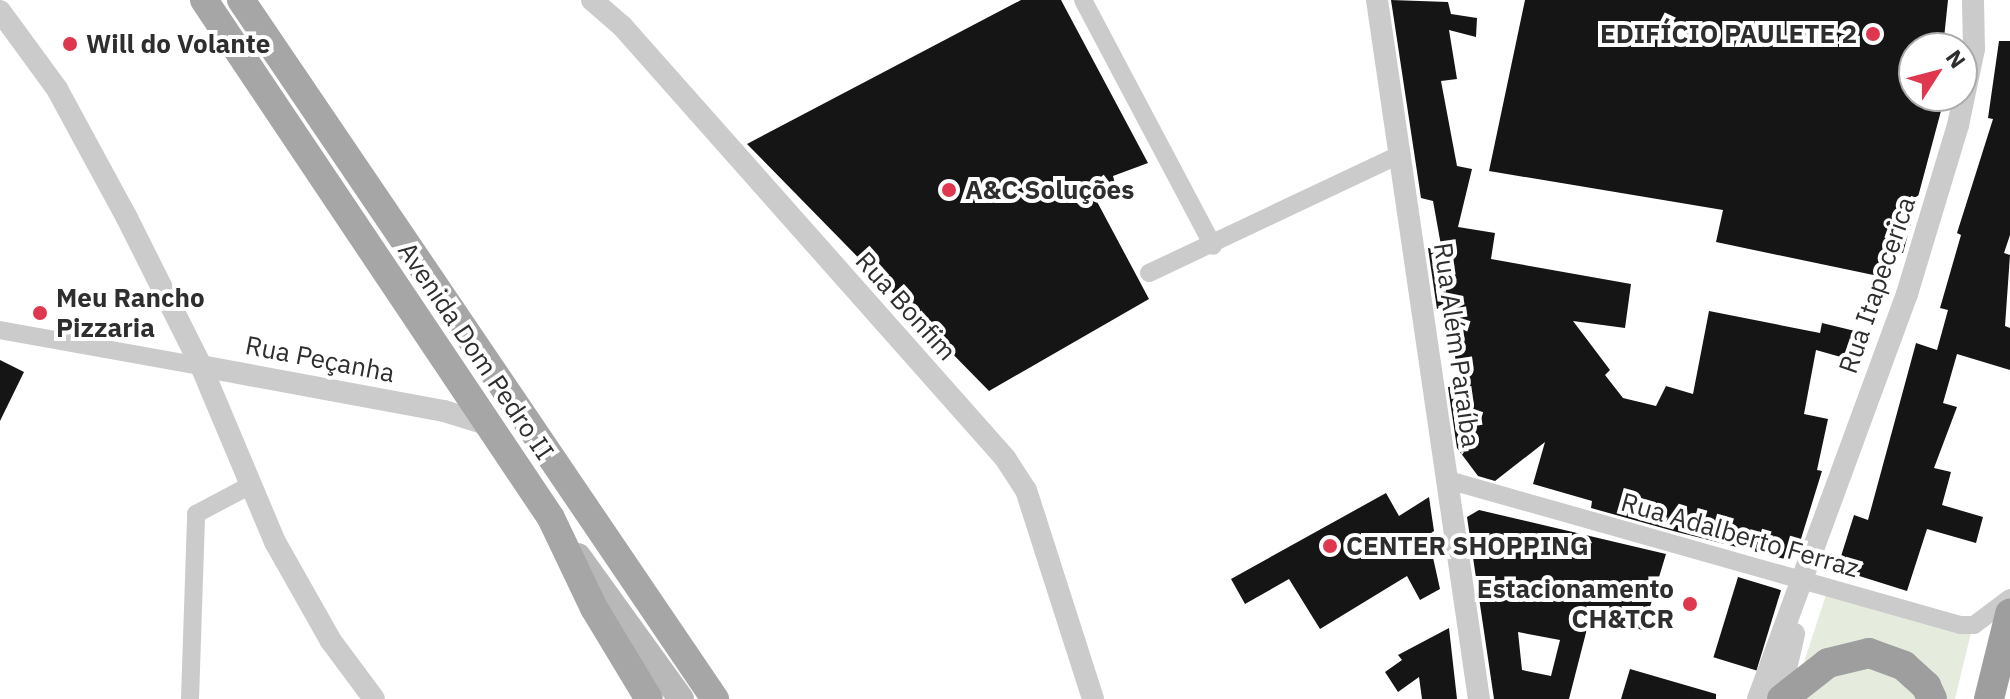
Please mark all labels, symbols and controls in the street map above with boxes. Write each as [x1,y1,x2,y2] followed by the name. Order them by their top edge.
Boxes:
[1600,18,1857,50] place label: EDIFÍCIO PAULETE 2
[1864,25,1882,43] marker: EDIFÍCIO PAULETE 2
[86,28,270,60] place label: Will do Volante
[1898,32,1978,112] north arrow
[61,35,79,53] marker: Will do Volante
[1940,44,1973,74] text: N
[965,174,1134,206] place label: A&C Soluções
[940,181,958,199] marker: A&C Soluções
[1832,193,1922,377] street label: Rua Itapecerica
[392,236,560,466] street label: Avenida Dom Pedro II
[1427,241,1487,449] street label: Rua Além Paraíba
[849,245,963,367] street label: Rua Bonfim
[56,282,205,344] place label: Meu Rancho Pizzaria
[31,304,49,322] marker: Meu Rancho Pizzaria
[243,329,397,389] street label: Rua Peçanha
[1617,486,1863,584] street label: Rua Adalberto Ferraz
[1346,530,1589,562] place label: CENTER SHOPPING
[1321,537,1339,555] marker: CENTER SHOPPING
[1477,573,1674,634] place label: Estacionamento CH&TCR
[1681,595,1699,613] marker: Estacionamento CH&TCR

